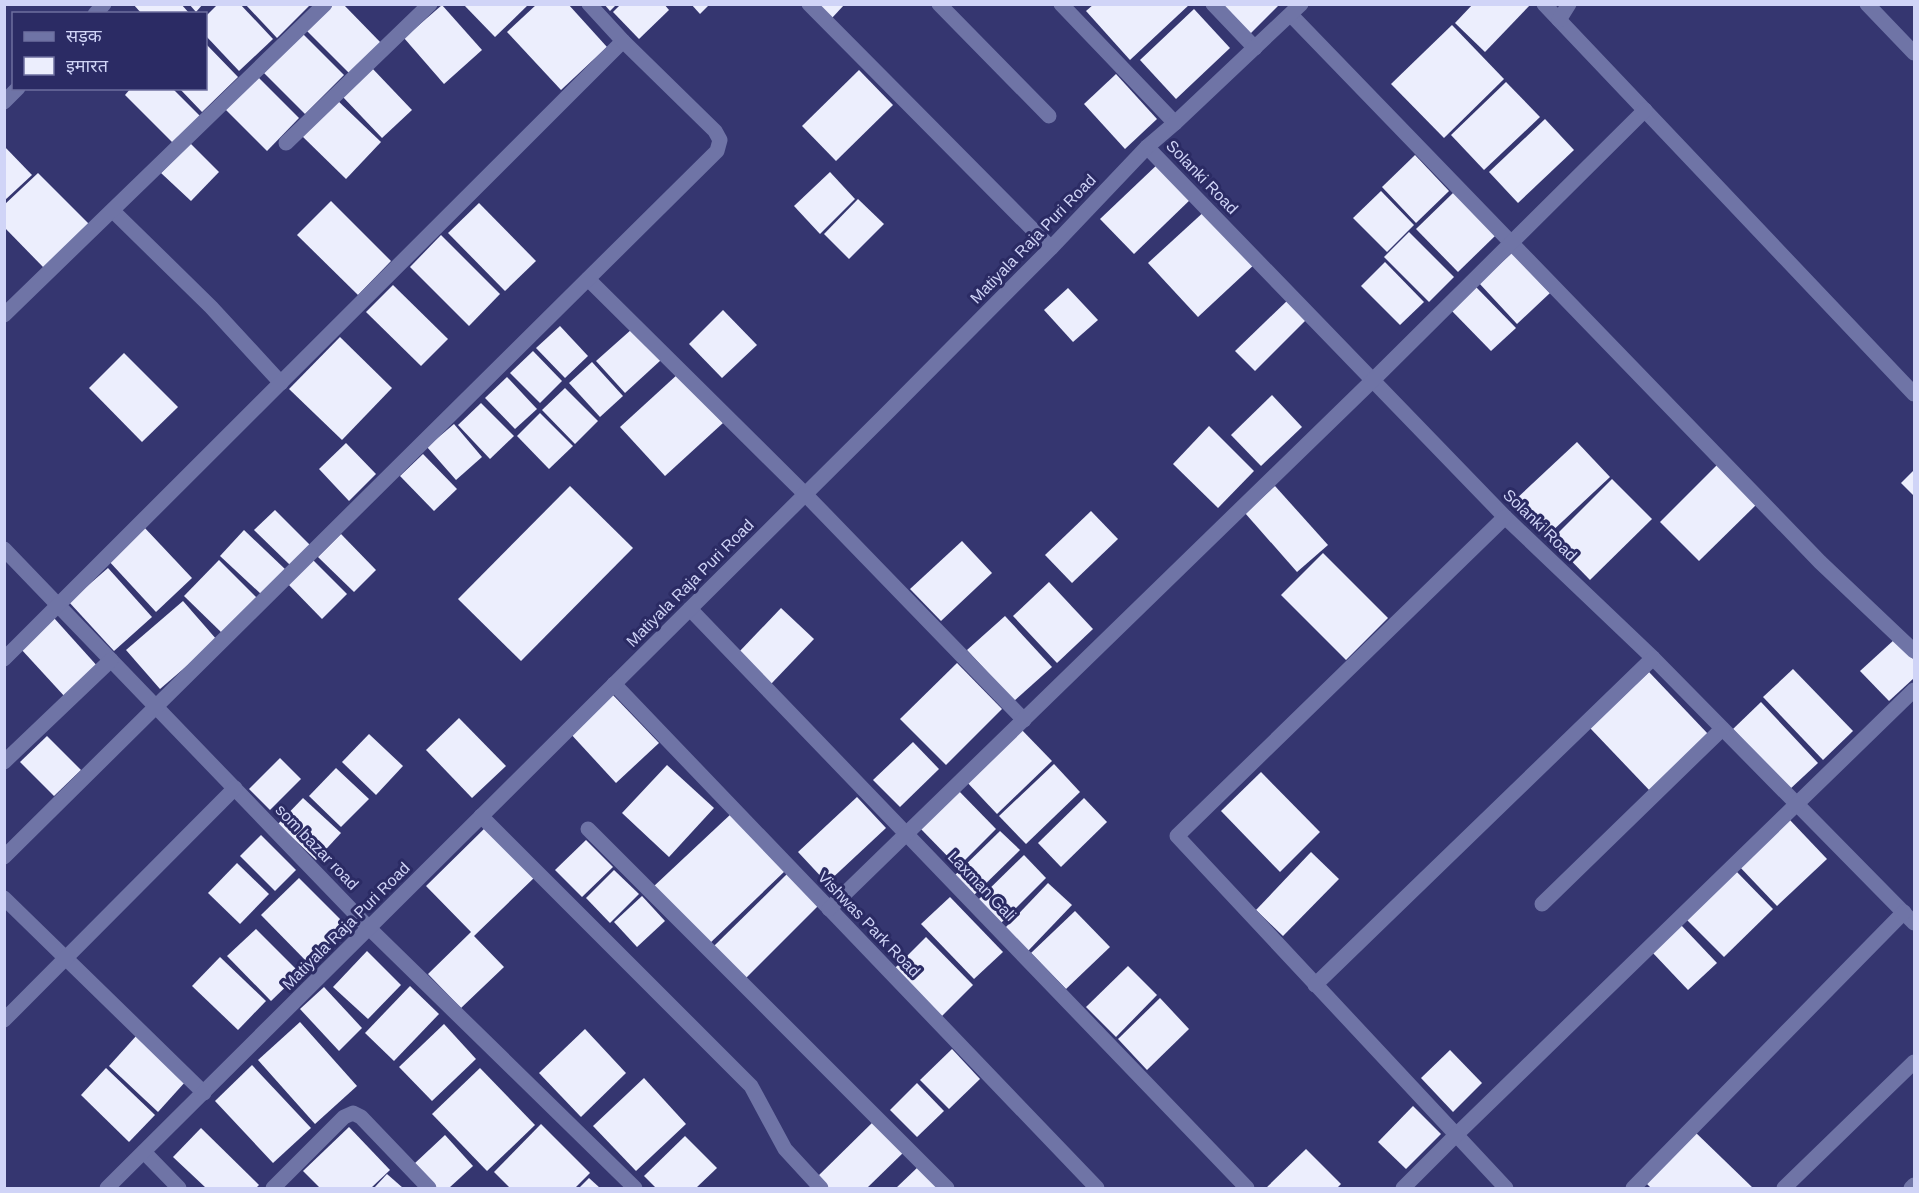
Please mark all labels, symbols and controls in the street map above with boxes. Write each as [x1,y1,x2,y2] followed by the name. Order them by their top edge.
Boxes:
[12,12,207,90] legend
[66,26,103,46] text: सड़क
[66,56,109,76] text: इमारत
[1163,137,1241,217] street label: Solanki Road
[967,171,1099,307] street label: Matiyala Raja Puri Road
[1500,486,1580,564] street label: Solanki Road
[623,516,757,650] street label: Matiyala Raja Puri Road
[272,801,362,893] street label: som bazar road
[945,848,1019,924] street label: Laxman Gali
[279,859,413,993] street label: Matiyala Raja Puri Road
[814,868,924,980] street label: Vishwas Park Road

